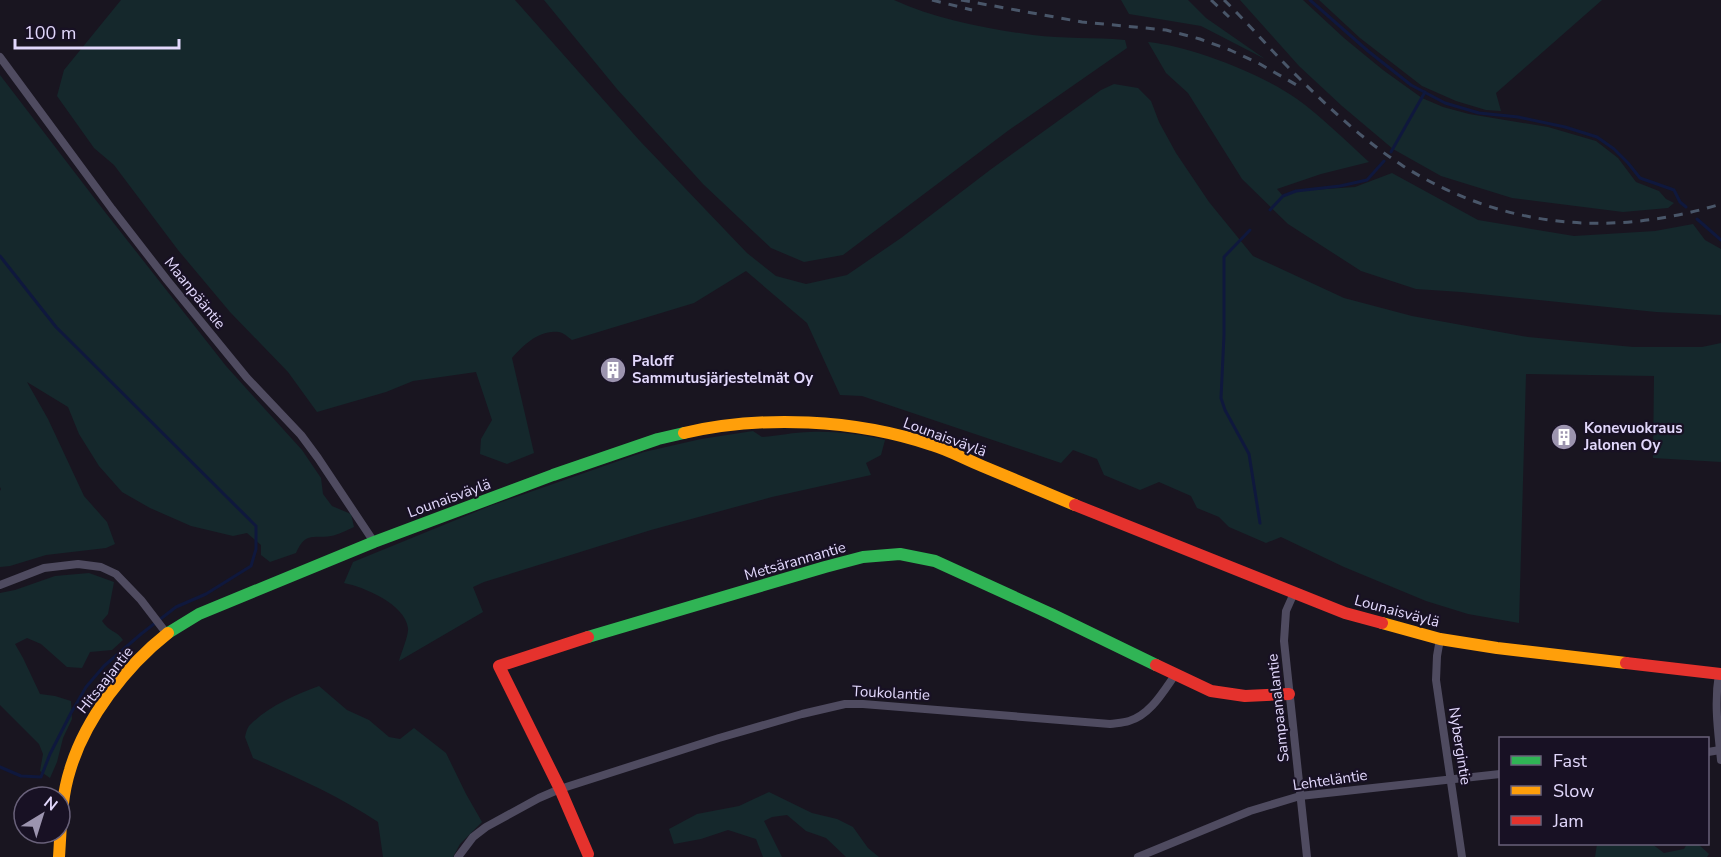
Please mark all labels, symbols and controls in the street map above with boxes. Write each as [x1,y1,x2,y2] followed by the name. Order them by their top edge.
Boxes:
[15,12,178,50] scale bar
[24,21,76,45] text: 100 m
[160,253,230,333] street label: Maanpääntie
[632,351,813,388] place label: Paloff Sammutusjärjestelmät Oy
[598,355,628,385] building icon: Paloff Sammutusjärjestelmät Oy
[901,413,989,461] street label: Lounaisväylä
[1583,418,1682,455] place label: Konevuokraus Jalonen Oy
[1549,422,1579,452] building icon: Konevuokraus Jalonen Oy
[405,474,493,522] street label: Lounaisväylä
[742,537,848,585] street label: Metsärannantie
[1352,590,1442,632] street label: Lounaisväylä
[72,642,138,718] street label: Hitsaajantie
[1262,653,1294,763] street label: Sampaanalantie
[852,681,930,705] street label: Toukolantie
[1444,706,1476,786] street label: Nybergintie
[1499,737,1709,845] legend
[1553,749,1588,773] text: Fast
[1291,765,1369,795] street label: Lehteläntie
[1553,779,1594,803] text: Slow
[12,785,72,845] north arrow
[39,792,62,816] text: N
[1552,809,1584,833] text: Jam

